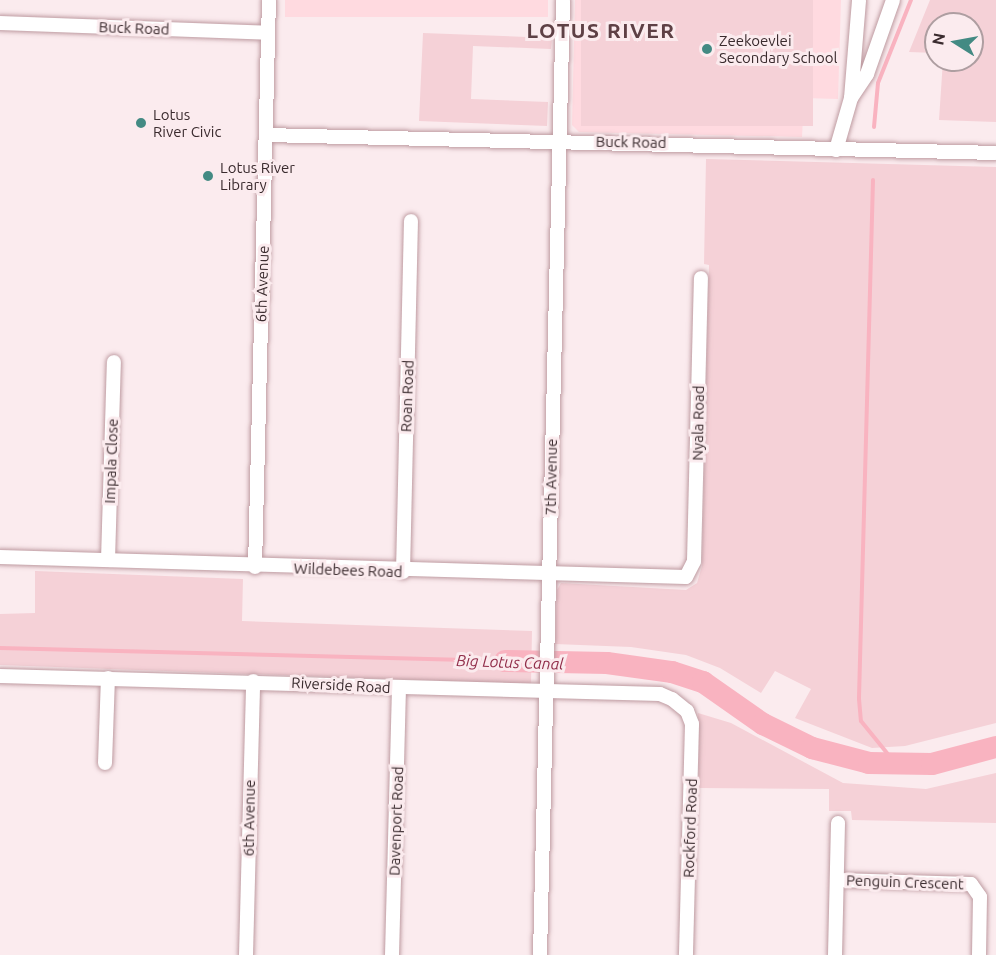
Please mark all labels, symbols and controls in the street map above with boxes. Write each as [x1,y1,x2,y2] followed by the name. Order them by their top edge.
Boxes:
[924,12,984,72] north arrow
[527,17,675,43] district label: LOTUS RIVER
[98,18,170,38] street label: Buck Road
[719,31,837,66] place label: Zeekoevlei Secondary School
[928,31,948,47] text: N
[700,42,714,56] marker: Zeekoevlei Secondary School
[153,105,221,140] place label: Lotus River Civic
[134,116,148,130] marker: Lotus River Civic
[596,132,666,152] street label: Buck Road
[220,158,295,193] place label: Lotus River Library
[201,169,215,183] marker: Lotus River Library
[252,245,272,323] street label: 6th Avenue
[397,360,417,432] street label: Roan Road
[688,385,708,461] street label: Nyala Road
[101,418,121,504] street label: Impala Close
[541,438,561,516] street label: 7th Avenue
[293,559,403,581] street label: Wildebees Road
[456,651,564,673] water label: Big Lotus Canal
[291,673,391,697] street label: Riverside Road
[385,766,407,876] street label: Davenport Road
[679,778,701,878] street label: Rockford Road
[239,779,259,857] street label: 6th Avenue
[846,871,964,893] street label: Penguin Crescent

